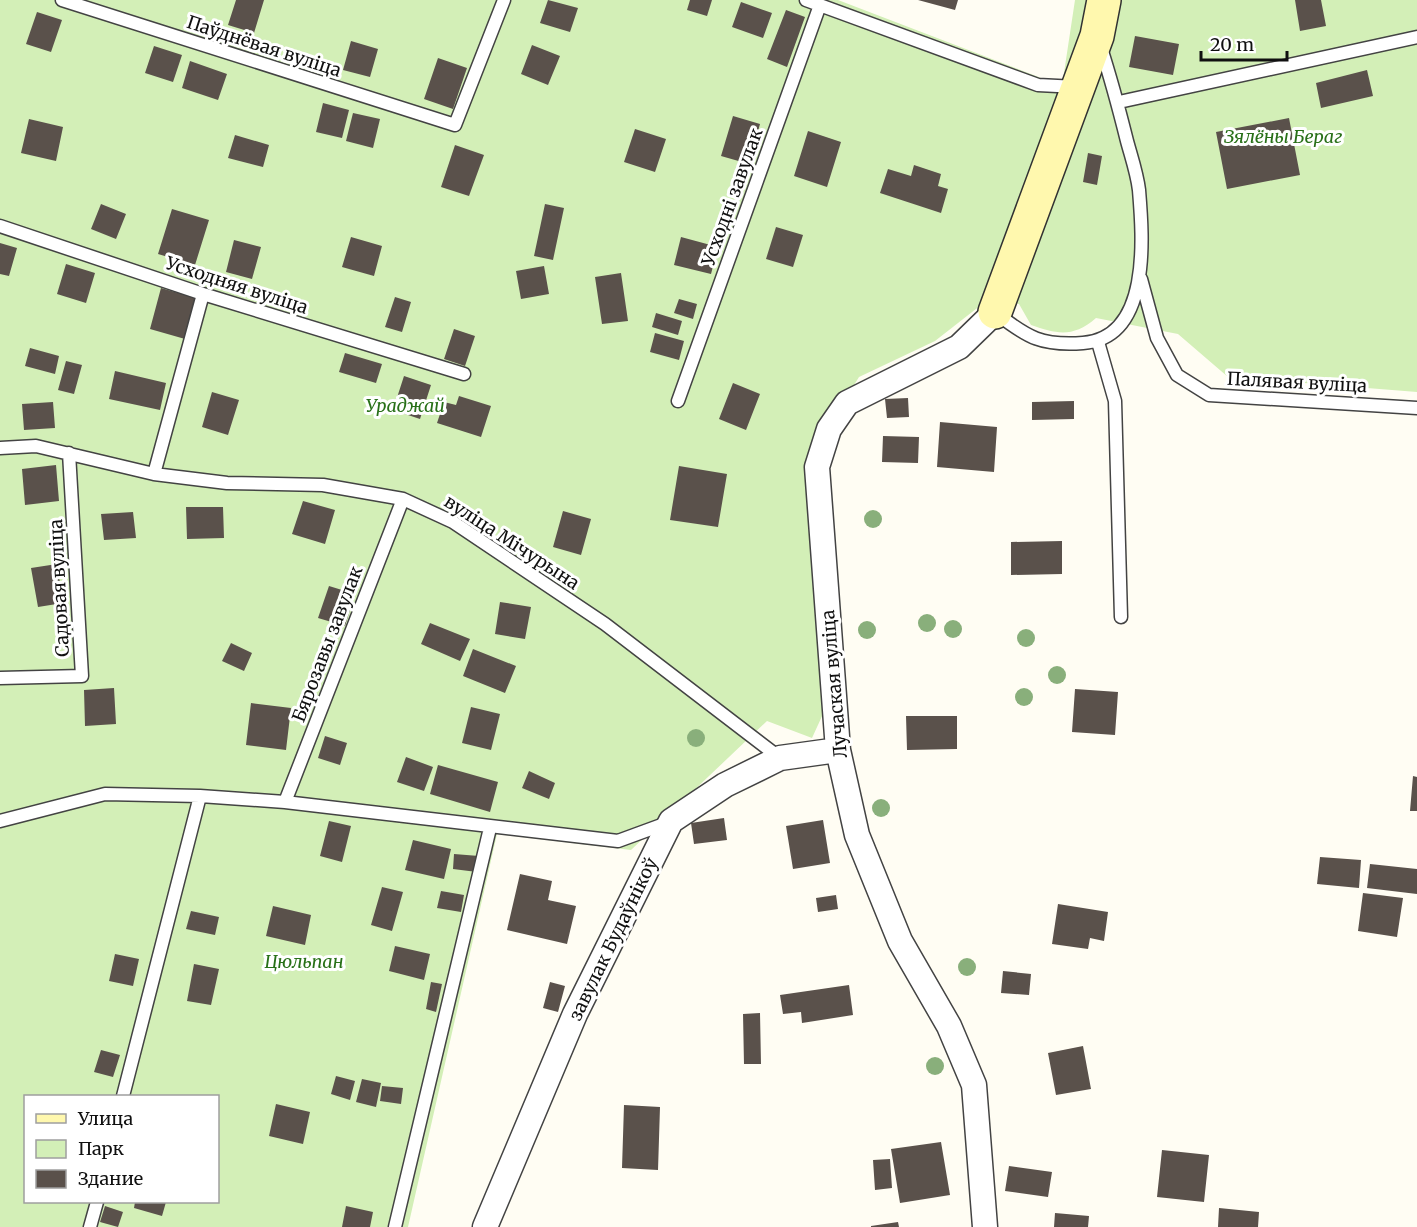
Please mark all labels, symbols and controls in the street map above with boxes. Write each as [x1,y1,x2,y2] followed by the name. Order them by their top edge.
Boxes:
[184,10,344,82] street label: Паўднёвая вуліца
[1201,24,1286,62] scale bar
[1210,33,1254,56] text: 20 m
[696,124,768,270] street label: Усходні завулак
[1224,125,1342,148] park label: Зялёны Бераг
[162,251,311,319] street label: Усходняя вуліца
[1226,367,1368,397] street label: Палявая вуліца
[365,394,445,417] park label: Ураджай
[440,490,584,595] street label: вуліца Мічурына
[44,518,74,657] street label: Садовая вуліца
[287,562,368,725] street label: Бярозавы завулак
[816,609,852,759] street label: Лучаская вуліца
[564,853,663,1024] street label: завулак Будаўнікоў
[264,950,344,973] park label: Цюльпан
[24,1095,219,1203] legend
[77,1107,133,1130] text: Улица
[78,1137,124,1160] text: Парк
[78,1167,143,1190] text: Здание

